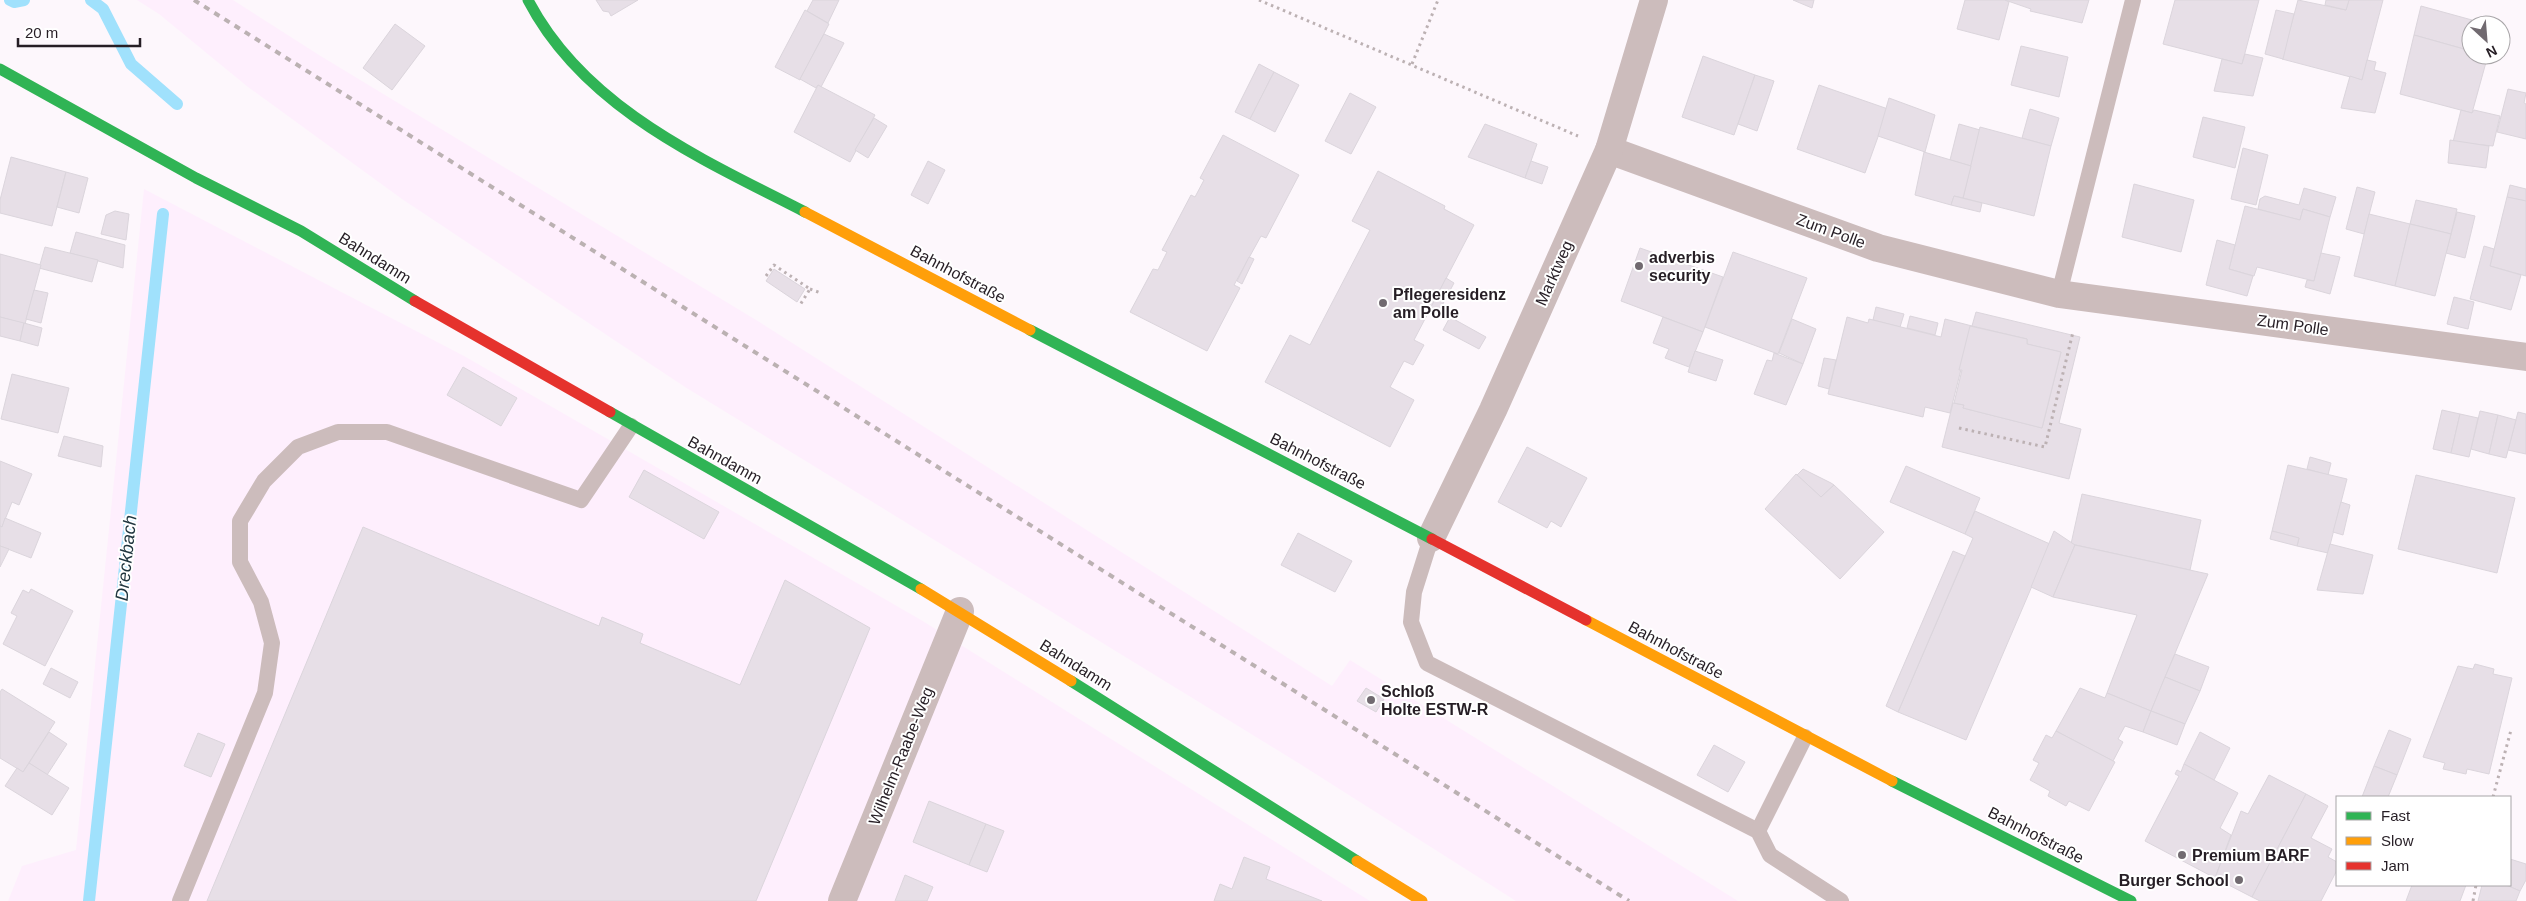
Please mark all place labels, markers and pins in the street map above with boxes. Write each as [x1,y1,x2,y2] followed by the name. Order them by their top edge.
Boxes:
[1649,249,1715,284] place label: adverbis security
[1633,260,1645,272] marker: adverbis security
[1393,286,1506,321] place label: Pflegeresidenz am Polle
[1377,297,1389,309] marker: Pflegeresidenz am Polle
[1381,683,1489,718] place label: Schloß Holte ESTW-R
[1365,694,1377,706] marker: Schloß Holte ESTW-R
[2192,847,2310,864] place label: Premium BARF
[2176,849,2188,861] marker: Premium BARF
[2119,872,2229,889] place label: Burger School
[2233,874,2245,886] marker: Burger School

